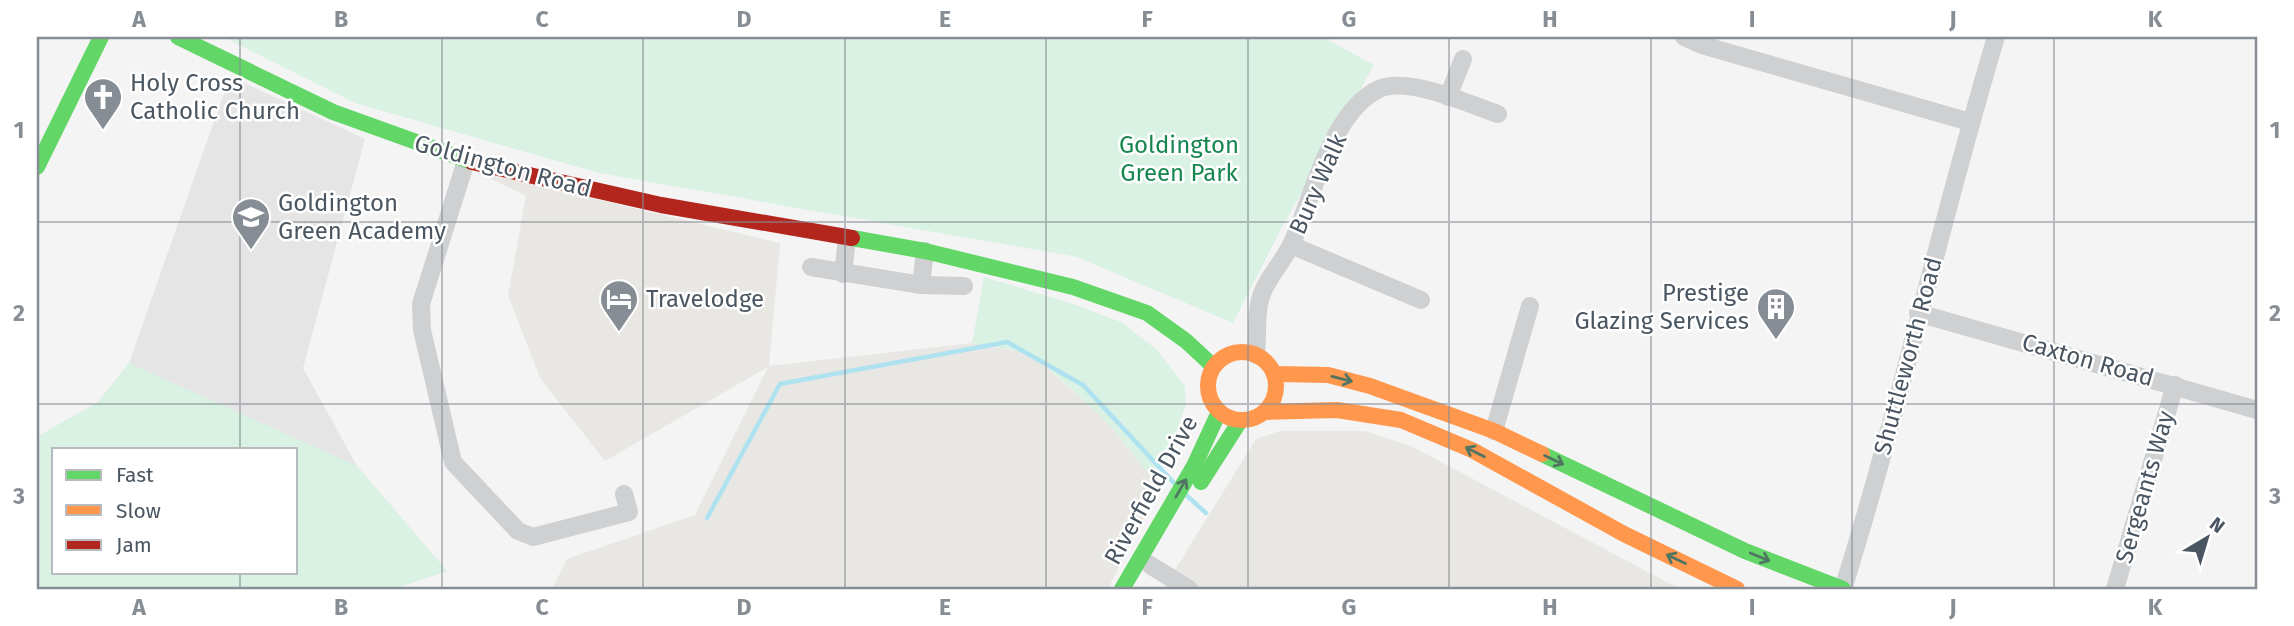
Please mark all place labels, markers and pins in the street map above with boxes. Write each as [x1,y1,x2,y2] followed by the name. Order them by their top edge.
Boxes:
[130,69,300,125] place label: Holy Cross Catholic Church
[82,76,124,131] church icon: Holy Cross Catholic Church
[278,189,446,245] place label: Goldington Green Academy
[230,196,272,251] school or university icon: Goldington Green Academy
[598,278,640,333] hotel icon: Travelodge
[1574,279,1749,335] place label: Prestige Glazing Services
[646,285,764,313] place label: Travelodge
[1755,286,1797,341] building icon: Prestige Glazing Services

